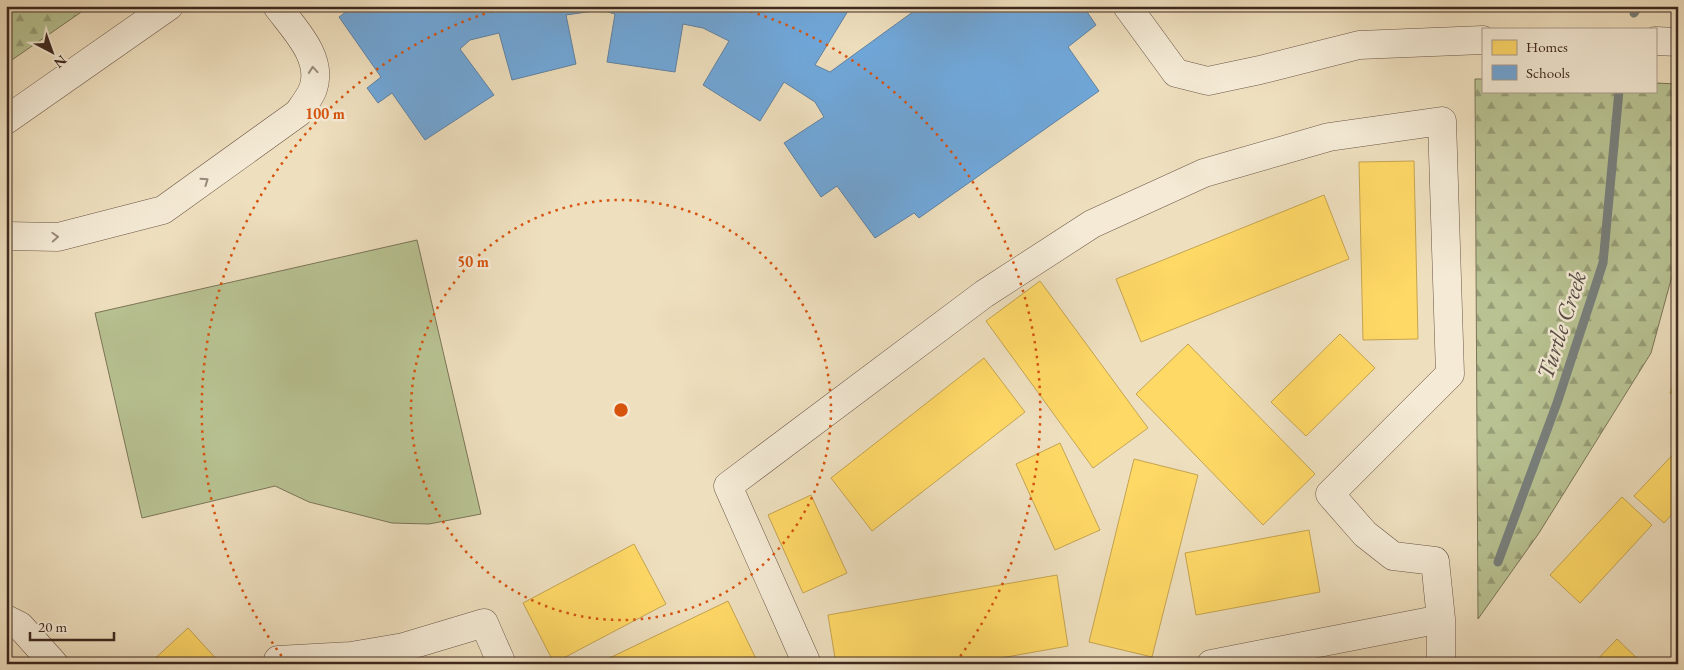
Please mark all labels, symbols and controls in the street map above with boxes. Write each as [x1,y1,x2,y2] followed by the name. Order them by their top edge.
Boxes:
[28,28,78,78] north arrow
[1482,28,1656,92] legend
[1526,37,1568,56] text: Homes
[50,51,71,73] text: N
[1526,63,1570,82] text: Schools
[308,66,319,74] one-way arrow
[305,104,345,123] text: 100 m
[199,178,208,187] one-way arrow
[51,231,59,242] one-way arrow
[457,252,489,271] text: 50 m
[1529,267,1593,383] water label: Turtle Creek
[612,401,630,419] centre of rings
[30,610,114,642] scale bar
[38,617,67,636] text: 20 m

